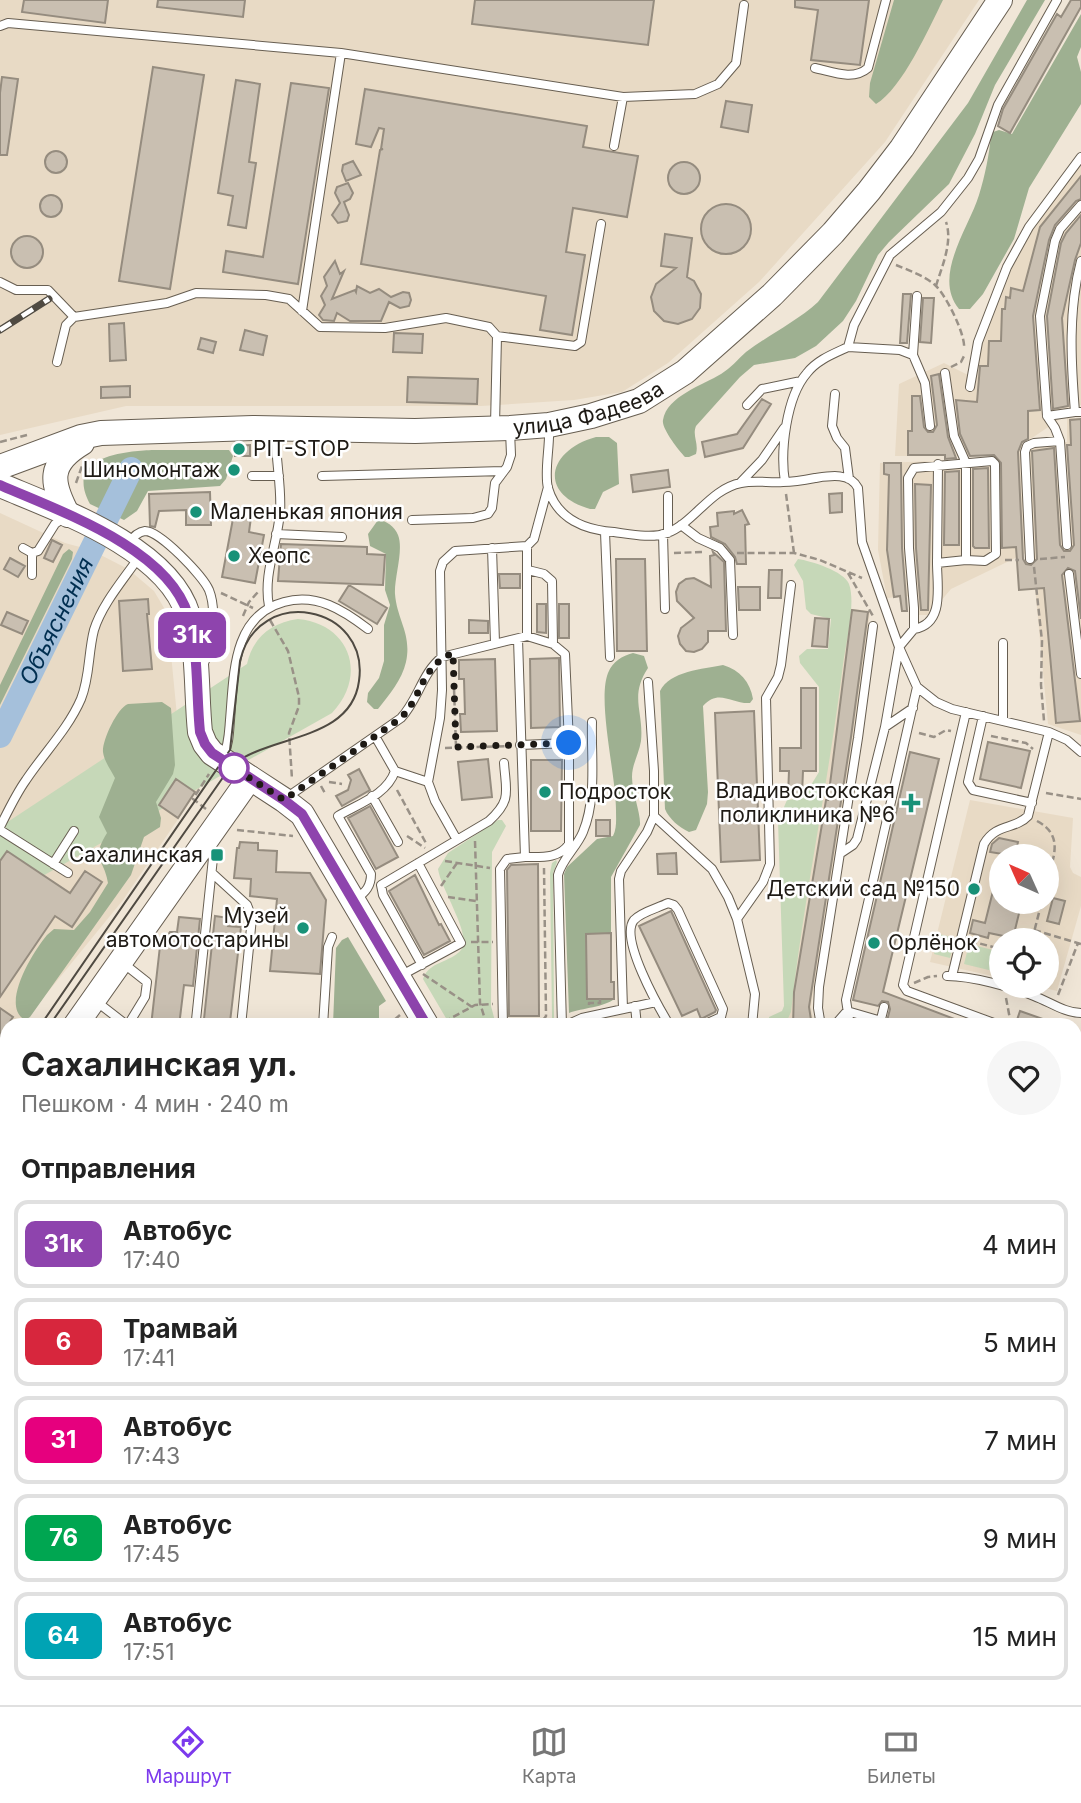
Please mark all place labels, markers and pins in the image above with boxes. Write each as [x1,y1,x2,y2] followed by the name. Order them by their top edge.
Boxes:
[253,436,350,461] place label: PIT-STOP
[231,441,247,457] marker: PIT-STOP
[83,457,220,482] place label: Шиномонтаж
[226,462,242,478] marker: Шиномонтаж
[210,499,403,524] place label: Маленькая япония
[188,504,204,520] marker: Маленькая япония
[248,543,311,568] place label: Хеопс
[226,548,242,564] marker: Хеопс
[219,753,249,783] unlabelled marker
[716,778,895,827] place label: Владивостокская поликлиника №6
[559,779,672,804] place label: Подросток
[537,784,553,800] marker: Подросток
[901,793,921,813] marker: Владивостокская поликлиника №6
[69,842,203,867] place label: Сахалинская
[209,847,225,863] marker: Сахалинская
[766,876,960,901] place label: Детский сад №150
[966,881,982,897] marker: Детский сад №150
[106,903,289,952] place label: Музей автомотостарины
[295,920,311,936] marker: Музей автомотостарины
[888,930,978,955] place label: Орлёнок
[866,935,882,951] marker: Орлёнок

